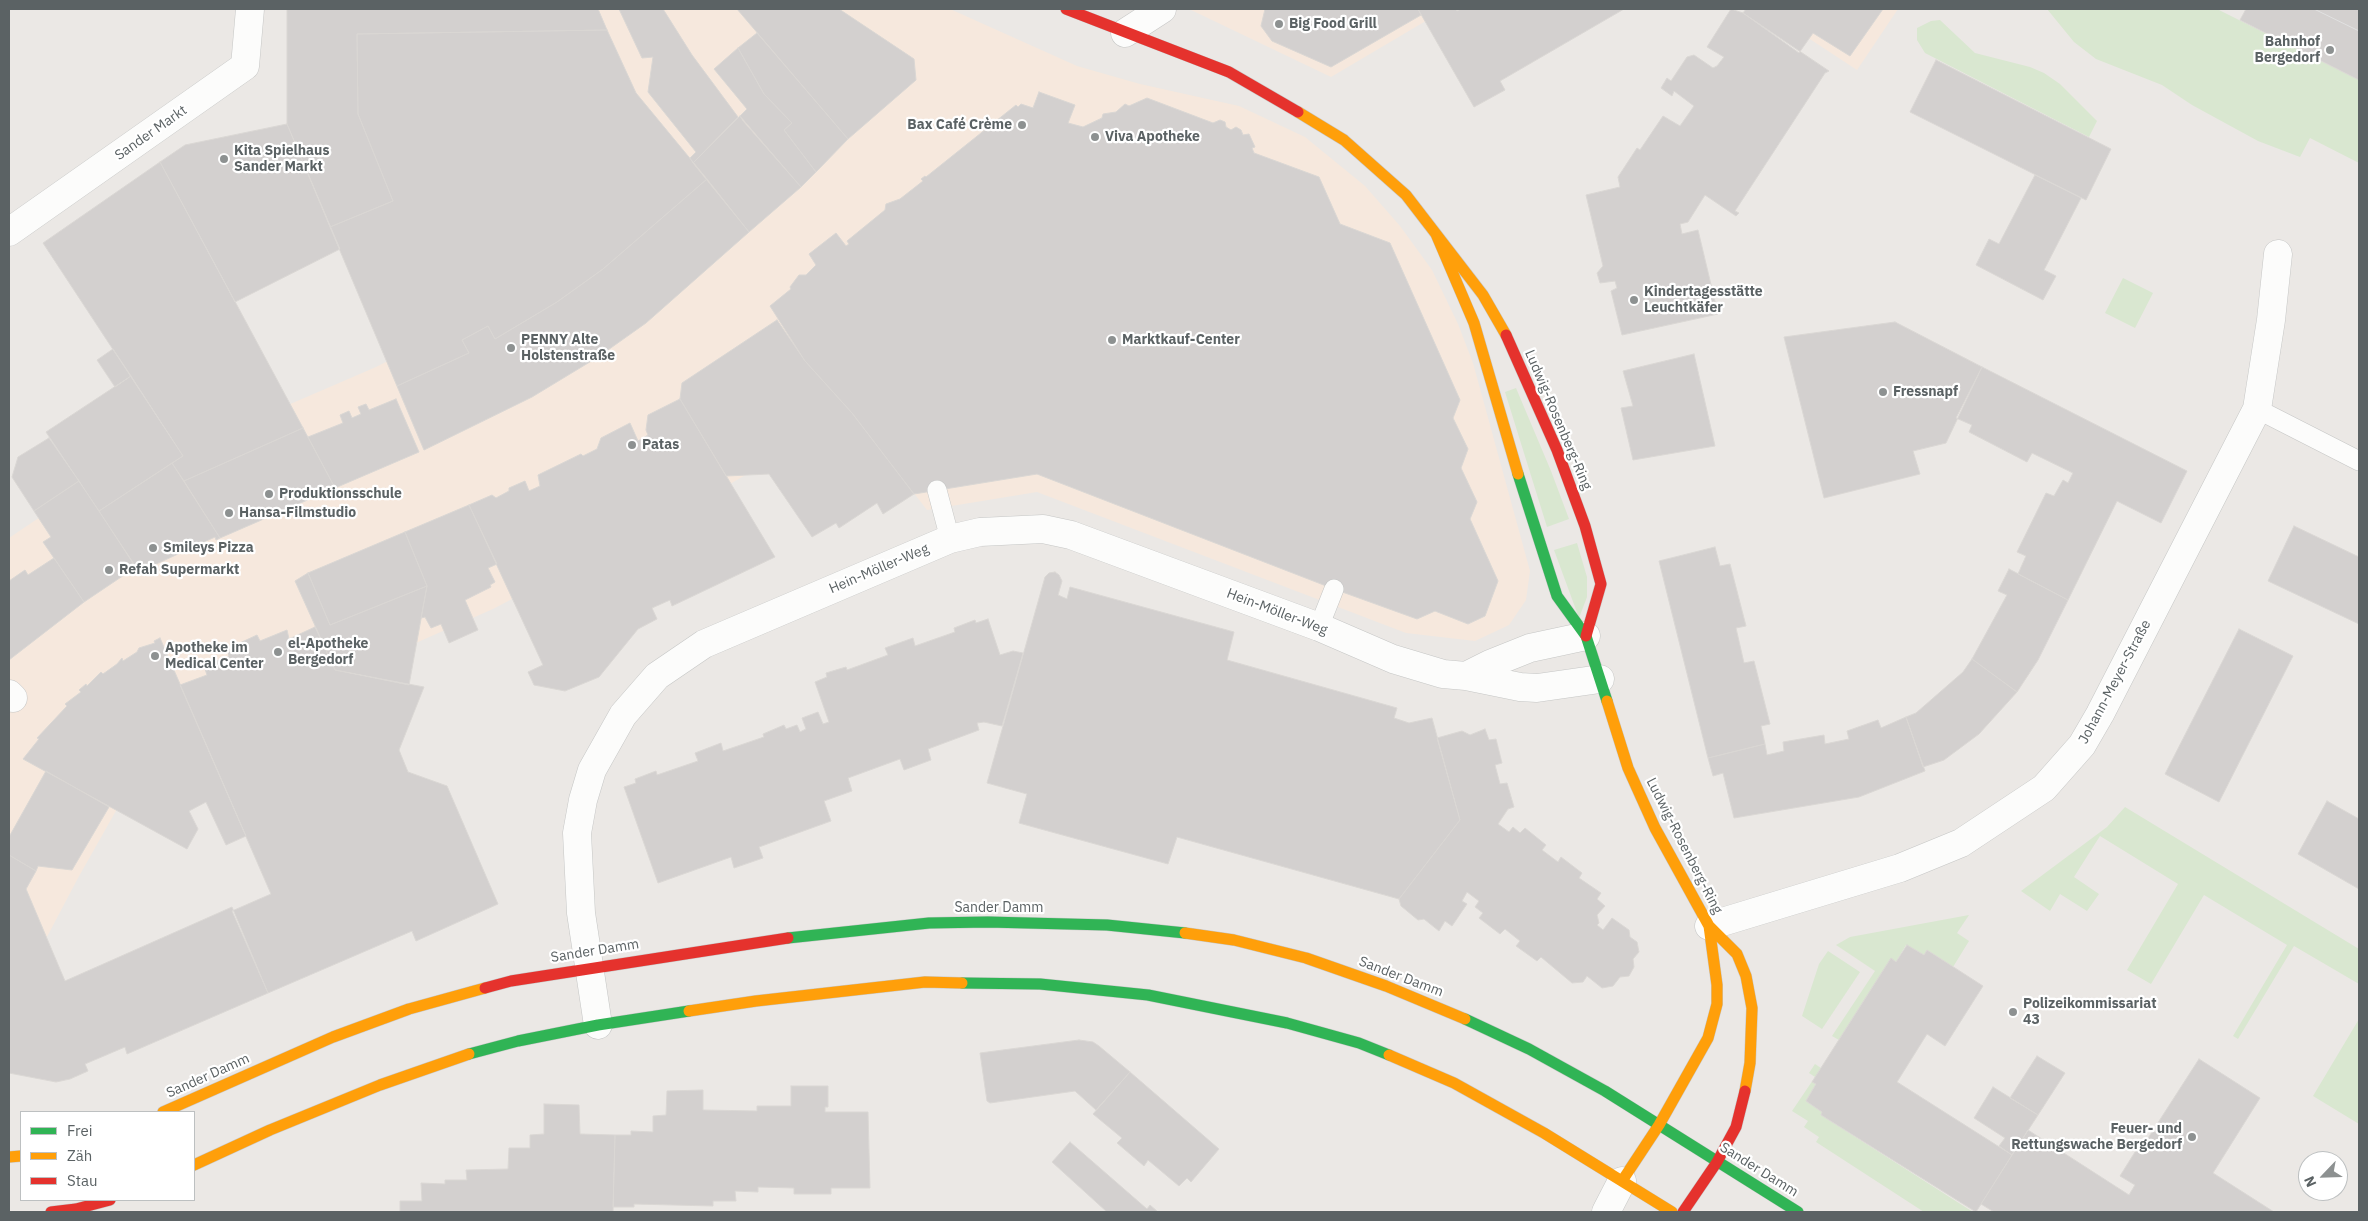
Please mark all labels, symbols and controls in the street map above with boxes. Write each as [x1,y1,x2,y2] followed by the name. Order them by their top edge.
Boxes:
[1289,16,1377,32] place label: Big Food Grill
[1273,18,1285,30] marker: Big Food Grill
[2255,34,2320,66] place label: Bahnhof Bergedorf
[2324,44,2336,56] marker: Bahnhof Bergedorf
[112,102,190,164] street label: Sander Markt
[907,117,1012,133] place label: Bax Café Crème
[1016,119,1028,131] marker: Bax Café Crème
[1105,129,1200,145] place label: Viva Apotheke
[1089,131,1101,143] marker: Viva Apotheke
[234,143,329,176] place label: Kita Spielhaus Sander Markt
[218,153,230,165] marker: Kita Spielhaus Sander Markt
[1644,284,1763,316] place label: Kindertagesstätte Leuchtkäfer
[1628,294,1640,306] marker: Kindertagesstätte Leuchtkäfer
[521,332,615,364] place label: PENNY Alte Holstenstraße
[1122,332,1240,348] place label: Marktkauf-Center
[1106,334,1118,346] marker: Marktkauf-Center
[505,342,517,354] marker: PENNY Alte Holstenstraße
[1521,347,1595,493] street label: Ludwig-Rosenberg-Ring
[1893,384,1958,400] place label: Fressnapf
[1877,386,1889,398] marker: Fressnapf
[642,437,679,453] place label: Patas
[626,439,638,451] marker: Patas
[279,486,402,502] place label: Produktionsschule
[263,488,275,500] marker: Produktionsschule
[239,505,356,521] place label: Hansa-Filmstudio
[223,507,235,519] marker: Hansa-Filmstudio
[163,540,254,556] place label: Smileys Pizza
[827,540,931,598] street label: Hein-Möller-Weg
[147,542,159,554] marker: Smileys Pizza
[119,562,239,578] place label: Refah Supermarkt
[103,564,115,576] marker: Refah Supermarkt
[1224,585,1330,639] street label: Hein-Möller-Weg
[2075,617,2155,747] street label: Johann-Meyer-Straße
[288,636,368,669] place label: el-Apotheke Bergedorf
[165,640,264,672] place label: Apotheke im Medical Center
[272,646,284,658] marker: el-Apotheke Bergedorf
[149,650,161,662] marker: Apotheke im Medical Center
[1642,775,1726,917] street label: Ludwig-Rosenberg-Ring
[954,900,1044,916] street label: Sander Damm
[550,936,640,966] street label: Sander Damm
[1356,953,1446,1001] street label: Sander Damm
[2023,996,2157,1028] place label: Polizeikommissariat 43
[2007,1006,2019,1018] marker: Polizeikommissariat 43
[164,1050,252,1102] street label: Sander Damm
[20,1111,195,1201] legend
[67,1121,93,1140] text: Frei
[2011,1121,2182,1154] place label: Feuer- und Rettungswache Bergedorf
[2186,1131,2198,1143] marker: Feuer- und Rettungswache Bergedorf
[1717,1139,1801,1201] street label: Sander Damm
[67,1146,92,1165] text: Zäh
[2298,1151,2348,1201] north arrow
[67,1171,98,1190] text: Stau
[2300,1173,2320,1190] text: N

